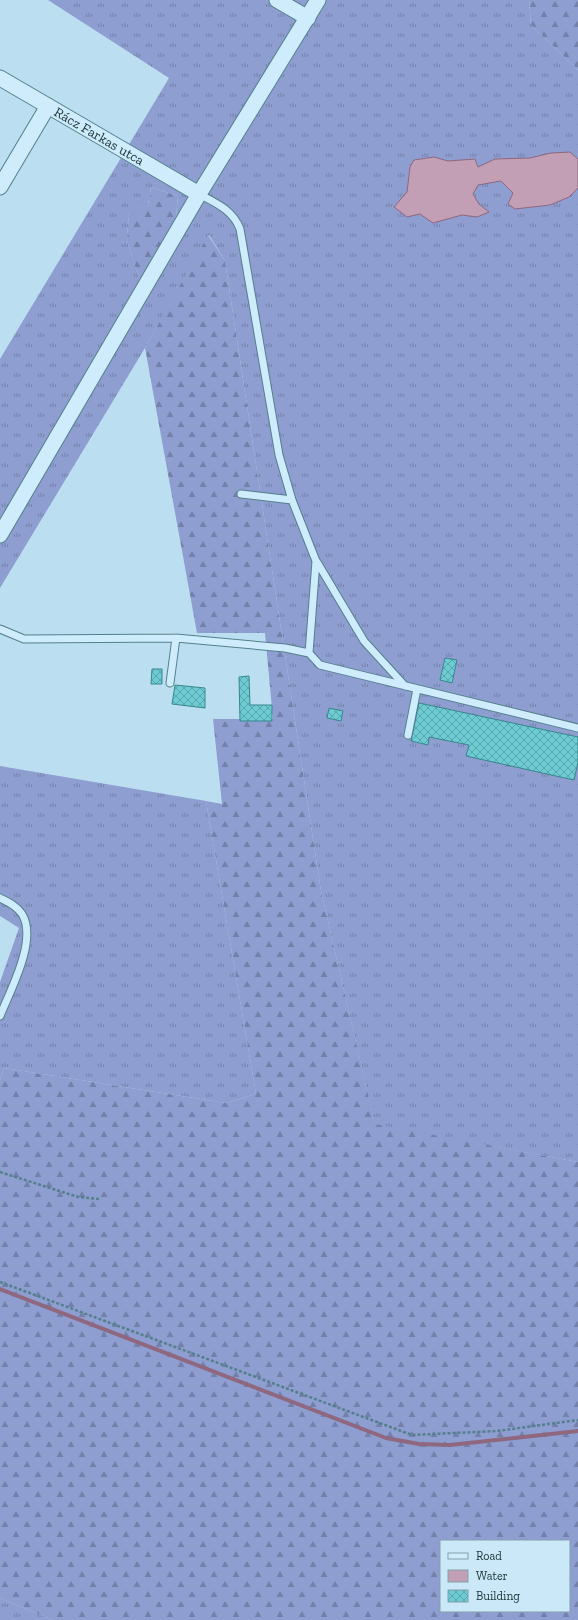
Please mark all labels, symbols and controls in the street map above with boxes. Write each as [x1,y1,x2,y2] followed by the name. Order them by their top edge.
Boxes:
[51,103,147,169] street label: Rácz Farkas utca
[440,1540,570,1612] legend
[476,1549,502,1563] text: Road
[476,1569,508,1583] text: Water
[476,1589,520,1603] text: Building

